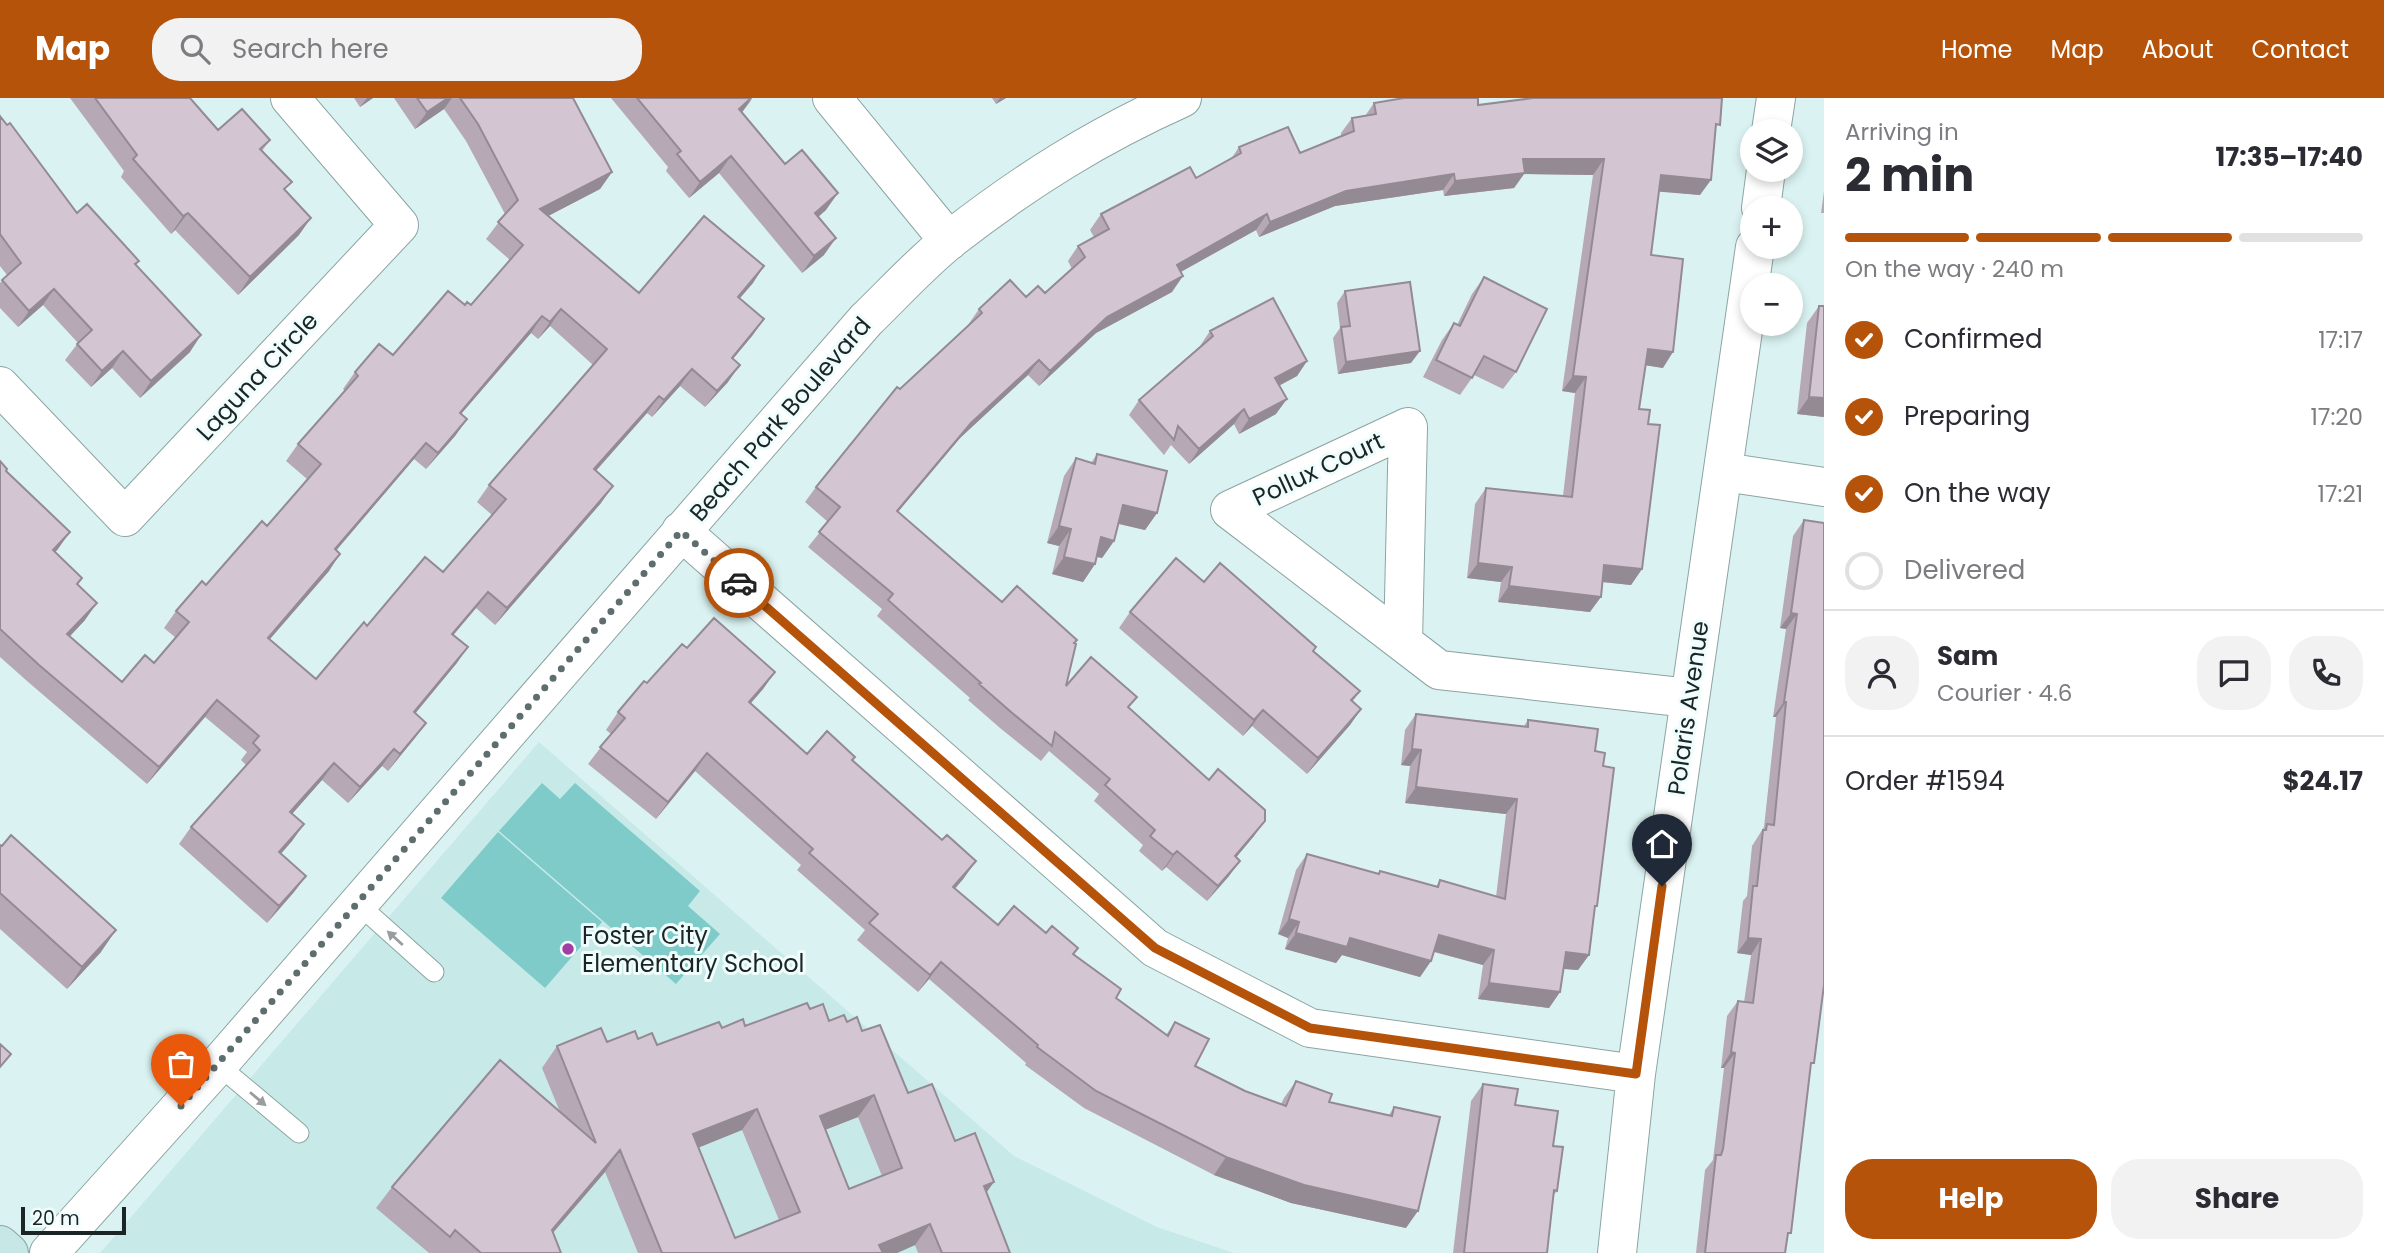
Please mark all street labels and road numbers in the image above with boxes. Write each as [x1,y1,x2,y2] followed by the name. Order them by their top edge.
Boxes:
[189,304,325,448] street label: Laguna Circle
[682,310,878,528] street label: Beach Park Boulevard
[1247,424,1389,514] street label: Pollux Court
[1659,619,1717,797] street label: Polaris Avenue

